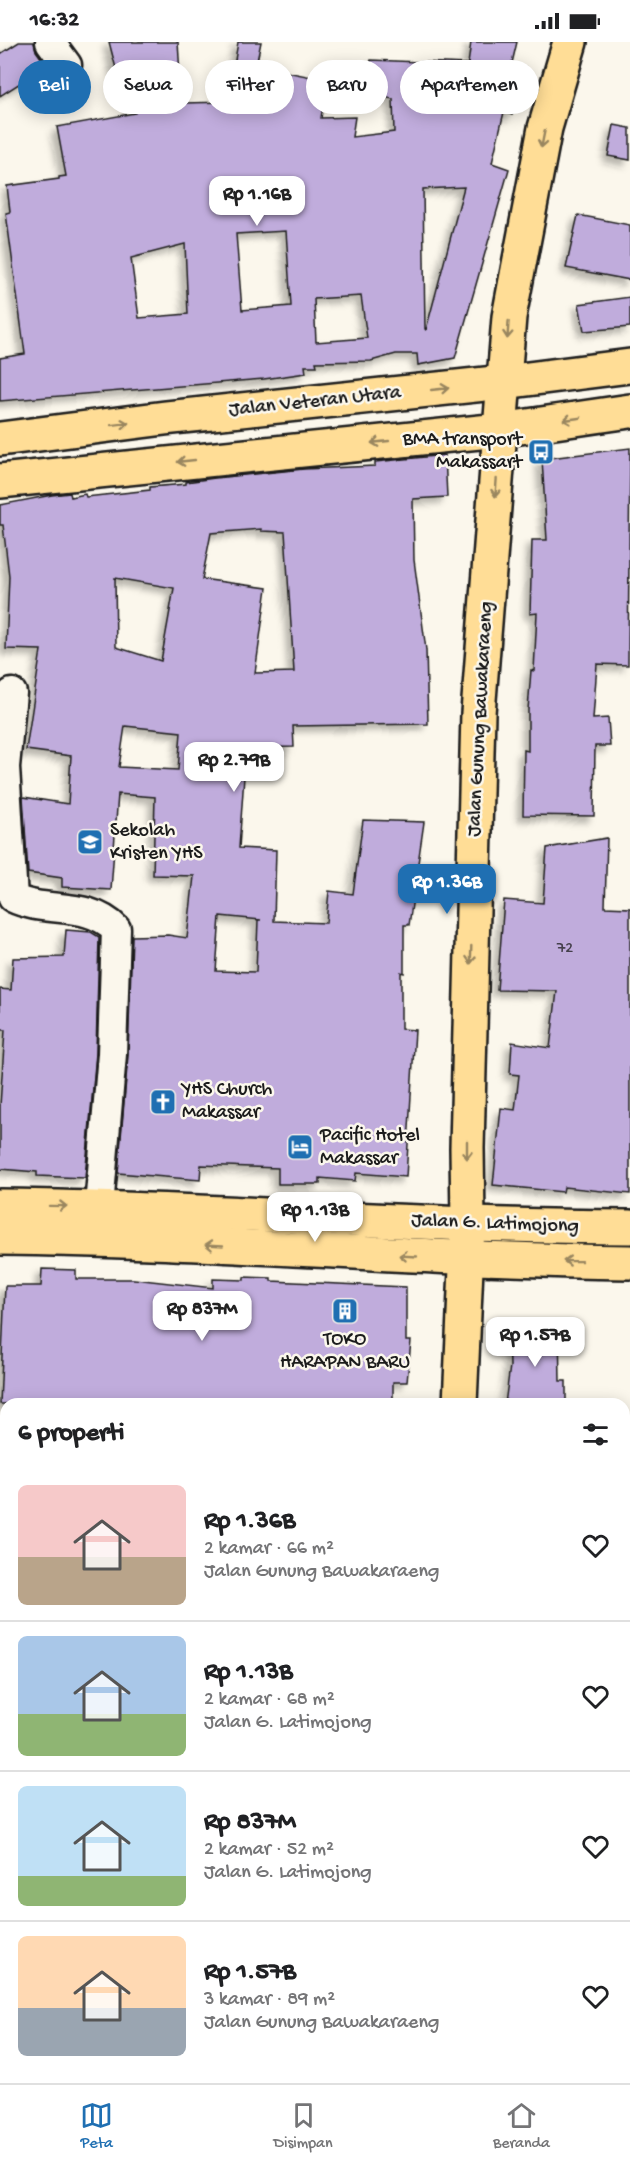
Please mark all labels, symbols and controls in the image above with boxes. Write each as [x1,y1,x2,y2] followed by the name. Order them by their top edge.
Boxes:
[30,8,79,34] text: 16:32
[18,60,91,114] chip: Beli
[103,60,193,114] chip: Sewa
[205,60,294,114] chip: Filter
[306,60,388,114] chip: Baru
[400,60,539,114] chip: Apartemen
[537,128,548,148] one-way arrow
[195,176,319,227] pin: Rp 1.16B
[223,184,291,207] text: Rp 1.16B
[502,320,513,340] one-way arrow
[228,381,403,422] street label: Jalan Veteran Utara
[429,383,449,394] one-way arrow
[563,414,583,425] one-way arrow
[110,418,130,429] one-way arrow
[402,429,524,475] place label: BMA transport Makassart
[370,437,390,448] one-way arrow
[526,437,556,467] bus stop icon: BMA transport Makassart
[176,456,196,467] one-way arrow
[490,477,501,497] one-way arrow
[463,601,499,837] street label: Jalan Gunung Bawakaraeng
[172,742,296,793] pin: Rp 2.79B
[198,750,270,773] text: Rp 2.79B
[110,820,203,866] place label: Sekolah Kristen YHS
[75,827,105,857] school or university icon: Sekolah Kristen YHS
[385,864,509,915] pin: Rp 1.36B
[412,872,482,895] text: Rp 1.36B
[556,940,573,959] house number: 72
[465,945,477,965] one-way arrow
[180,1079,273,1125] place label: YHS Church Makassar
[148,1087,178,1117] church icon: YHS Church Makassar
[319,1125,420,1171] place label: Pacific Hotel Makassar
[285,1132,315,1162] hotel icon: Pacific Hotel Makassar
[461,1140,473,1160] one-way arrow
[253,1192,377,1243] pin: Rp 1.13B
[48,1200,68,1212] one-way arrow
[281,1200,349,1223] text: Rp 1.13B
[411,1210,579,1238] street label: Jalan G. Latimojong
[204,1240,224,1251] one-way arrow
[399,1250,419,1261] one-way arrow
[562,1255,582,1267] one-way arrow
[147,1291,257,1342] pin: Rp 837M
[330,1296,360,1326] building icon: TOKO HARAPAN BARU
[167,1299,237,1322] text: Rp 837M
[473,1317,597,1368] pin: Rp 1.57B
[500,1325,570,1348] text: Rp 1.57B
[280,1329,410,1375] place label: TOKO HARAPAN BARU
[579,1418,612,1451] icon: filters
[18,1419,125,1450] text: 6 properti
[204,1507,295,1538] text: Rp 1.36B
[66,1509,138,1581] icon: home
[579,1529,612,1562] icon: heart
[204,1538,334,1561] text: 2 kamar · 66 m²
[204,1561,439,1584] text: Jalan Gunung Bawakaraeng
[204,1658,293,1689] text: Rp 1.13B
[66,1660,138,1732] icon: home
[579,1680,612,1713] icon: heart
[204,1689,335,1712] text: 2 kamar · 68 m²
[204,1712,372,1735] text: Jalan G. Latimojong
[204,1808,296,1839] text: Rp 837M
[66,1810,138,1882] icon: home
[579,1830,612,1863] icon: heart
[204,1839,334,1862] text: 2 kamar · 52 m²
[204,1862,372,1885] text: Jalan G. Latimojong
[204,1958,296,1989] text: Rp 1.57B
[66,1960,138,2032] icon: home
[579,1980,612,2013] icon: heart
[204,1989,335,2012] text: 3 kamar · 89 m²
[204,2012,439,2035] text: Jalan Gunung Bawakaraeng
[80,2099,113,2154] tab: Peta
[274,2099,333,2154] tab: Disimpan
[493,2099,550,2154] tab: Beranda

